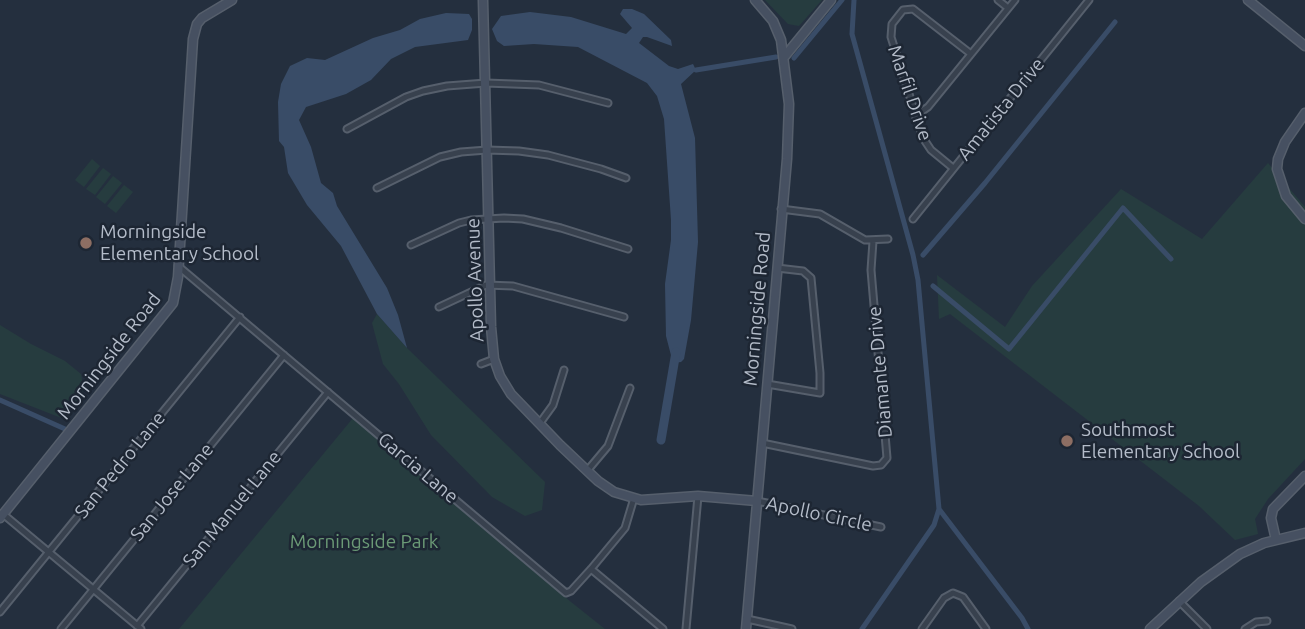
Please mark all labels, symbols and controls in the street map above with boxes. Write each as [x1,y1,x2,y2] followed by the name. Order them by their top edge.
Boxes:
[883,42,937,144] street label: Marfil Drive
[953,53,1049,165] street label: Amatista Drive
[461,218,489,342] street label: Apollo Avenue
[100,221,259,265] place label: Morningside Elementary School
[739,231,775,387] street label: Morningside Road
[78,235,94,251] marker: Morningside Elementary School
[52,288,166,424] street label: Morningside Road
[863,305,897,439] street label: Diamante Drive
[70,407,170,523] street label: San Pedro Lane
[1081,419,1240,463] place label: Southmost Elementary School
[373,428,463,508] street label: Garcia Lane
[1059,433,1075,449] marker: Southmost Elementary School
[126,438,218,546] street label: San Jose Lane
[178,446,286,572] street label: San Manuel Lane
[764,492,874,536] street label: Apollo Circle
[290,531,438,553] park label: Morningside Park

